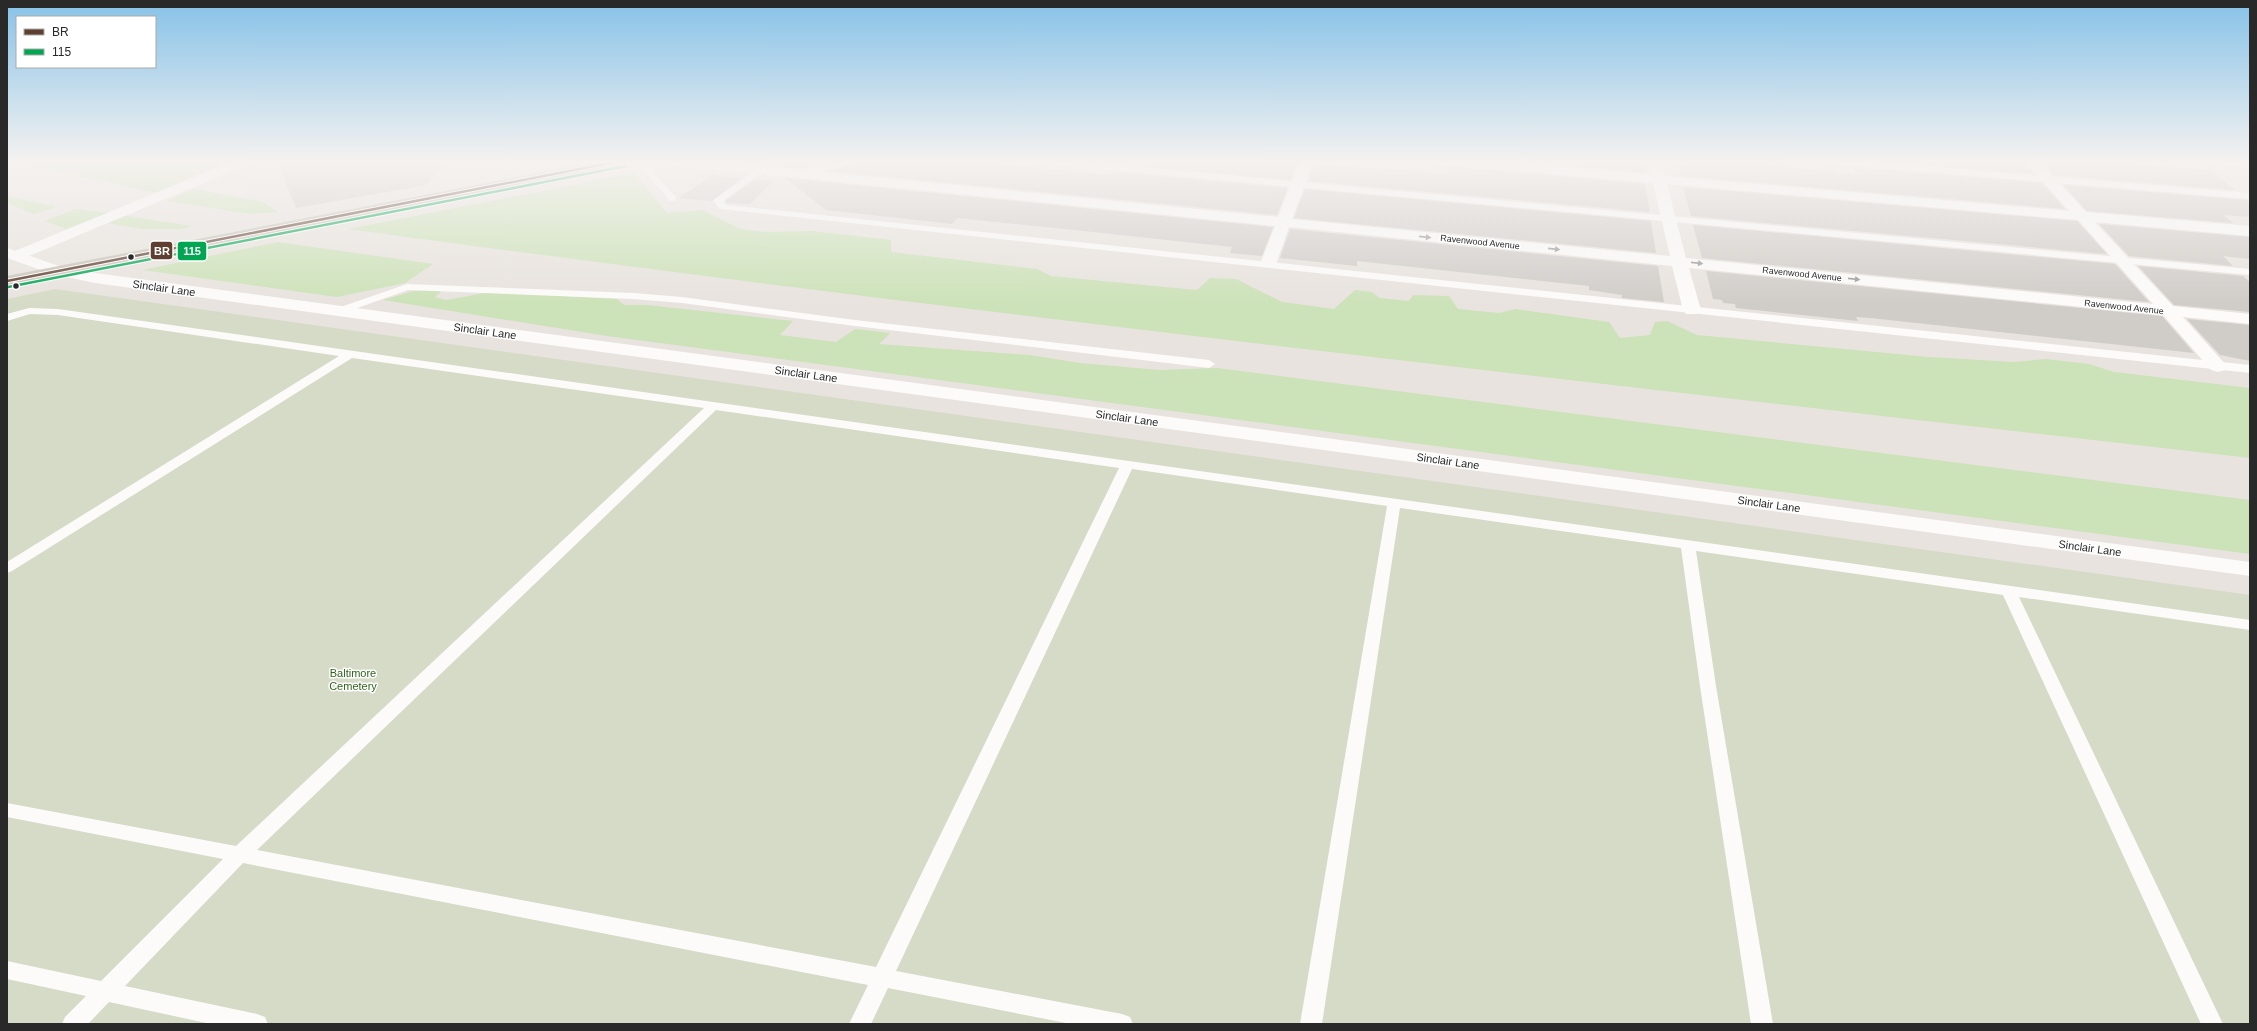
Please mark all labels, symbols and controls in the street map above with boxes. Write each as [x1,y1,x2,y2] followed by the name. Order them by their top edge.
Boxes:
[16,16,156,68] legend
[52,25,69,39] text: BR
[52,45,71,59] text: 115
[1419,233,1431,240] one-way arrow
[1440,233,1520,251] street label: Ravenwood Avenue
[150,241,173,260] line badge: BR
[177,241,207,261] line badge: 115
[154,245,170,257] text: BR
[183,245,201,257] text: 115
[1548,246,1560,253] one-way arrow
[126,252,136,262] unlabelled marker
[1691,260,1703,267] one-way arrow
[1762,265,1842,283] street label: Ravenwood Avenue
[1848,276,1860,283] one-way arrow
[132,278,196,298] street label: Sinclair Lane
[11,281,21,291] unlabelled marker
[2084,298,2164,316] street label: Ravenwood Avenue
[453,321,517,341] street label: Sinclair Lane
[774,364,838,384] street label: Sinclair Lane
[1095,408,1159,428] street label: Sinclair Lane
[1416,451,1480,471] street label: Sinclair Lane
[1737,494,1801,514] street label: Sinclair Lane
[2058,538,2122,558] street label: Sinclair Lane
[329,667,377,692] park label: Baltimore Cemetery

